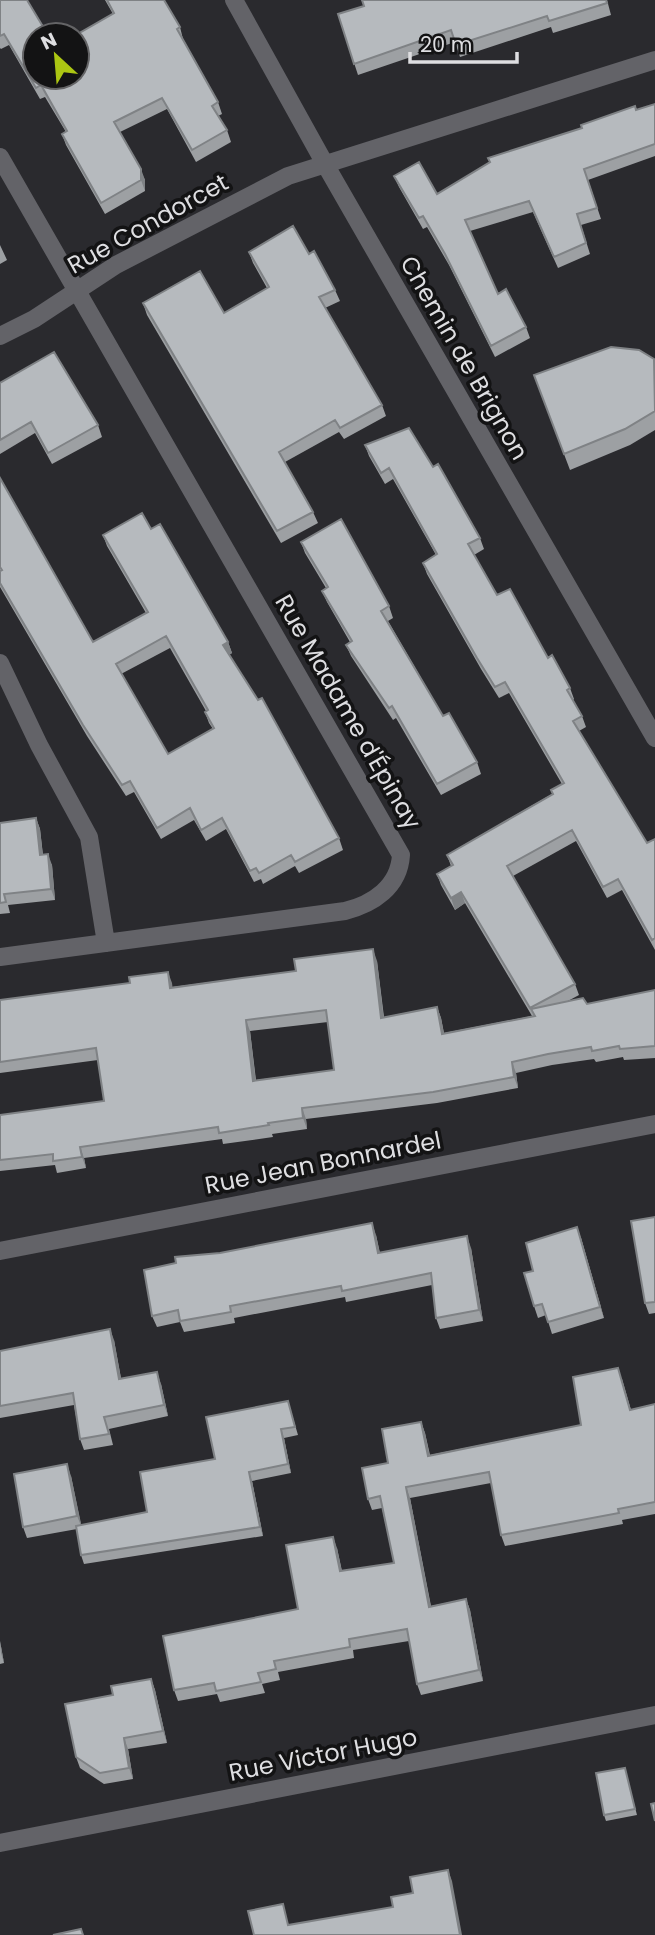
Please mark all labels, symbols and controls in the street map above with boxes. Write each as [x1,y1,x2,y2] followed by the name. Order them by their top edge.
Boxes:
[21,21,91,91] north arrow
[410,21,517,65] scale bar
[36,26,61,56] text: N
[420,30,473,59] text: 20 m
[61,166,234,281] street label: Rue Condorcet
[393,250,536,466] street label: Chemin de Brignon
[268,588,430,836] street label: Rue Madame d'Épinay
[202,1123,444,1202] street label: Rue Jean Bonnardel
[226,1720,420,1789] street label: Rue Victor Hugo

